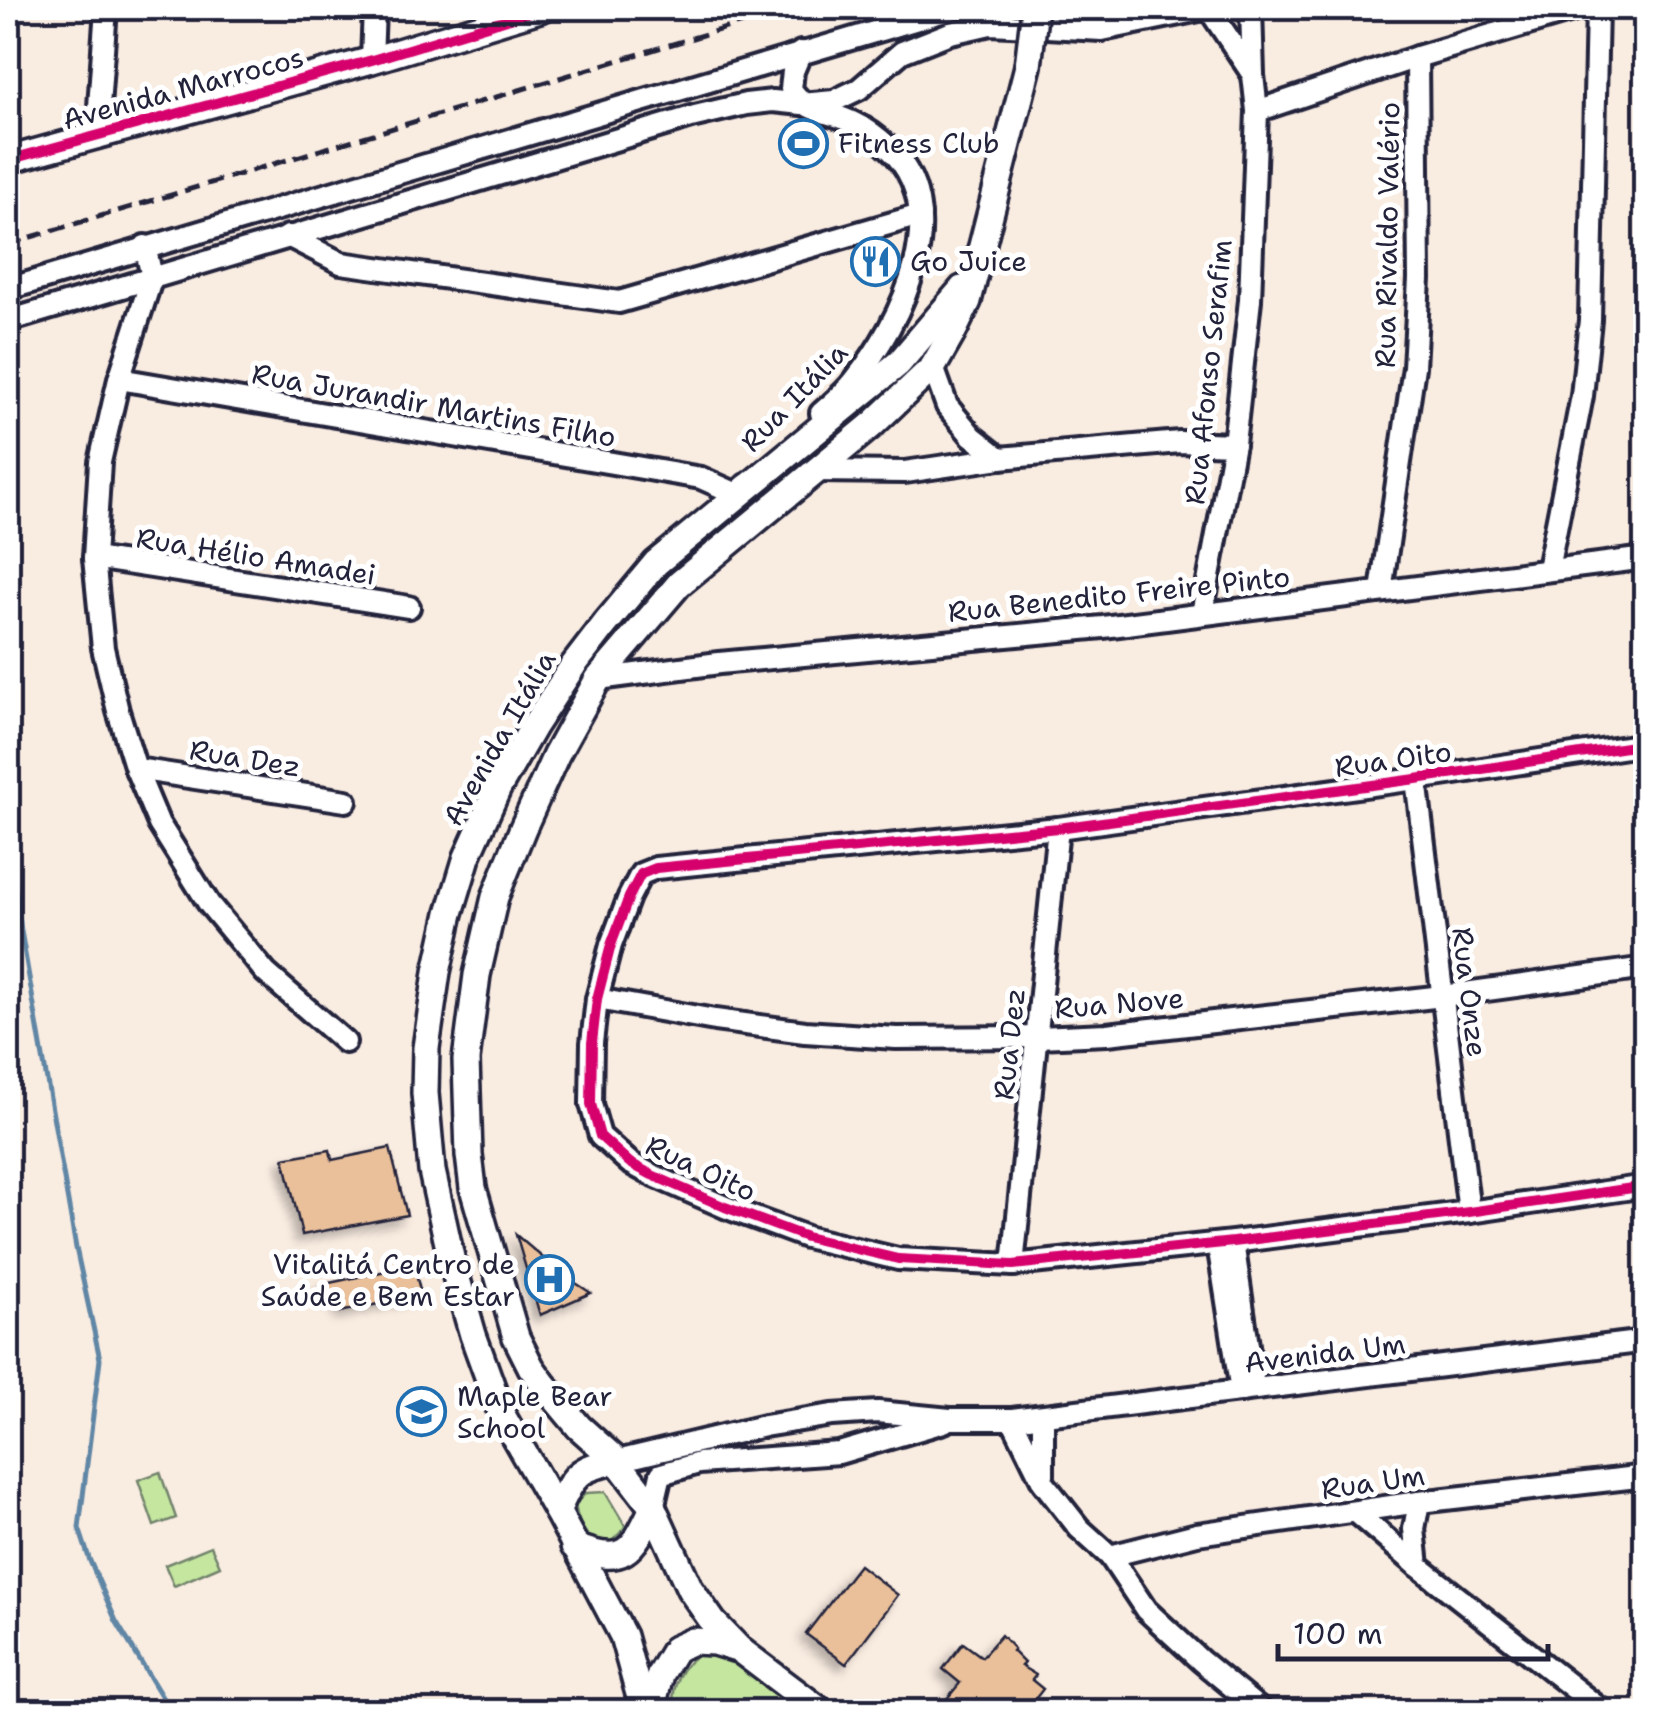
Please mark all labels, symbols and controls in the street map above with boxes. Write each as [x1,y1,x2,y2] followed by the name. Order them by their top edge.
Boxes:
[58,38,308,138] street label: Avenida Marrocos
[1366,102,1408,368] street label: Rua Rivaldo Valério
[777,117,829,169] sports icon: Fitness Club
[838,124,999,162] place label: Fitness Club
[849,235,901,287] restaurant icon: Go Juice
[1175,238,1241,506] street label: Rua Afonso Serafim
[910,242,1027,280] place label: Go Juice
[732,334,856,460] street label: Rua Itália
[249,354,619,456] street label: Rua Jurandir Martins Filho
[134,518,378,594] street label: Rua Hélio Amadei
[946,557,1292,631] street label: Rua Benedito Freire Pinto
[434,644,564,832] street label: Avenida Itália
[187,730,303,786] street label: Rua Dez
[1332,732,1454,786] street label: Rua Oito
[1443,925,1497,1059] street label: Rua Onze
[1053,978,1185,1028] street label: Rua Nove
[984,986,1034,1102] street label: Rua Dez
[640,1126,762,1210] street label: Rua Oito
[261,1245,515,1315] place label: Vitalitá Centro de Saúde e Bem Estar
[524,1254,576,1306] hospital icon: Vitalitá Centro de Saúde e Bem Estar
[1242,1324,1408,1382] street label: Avenida Um
[457,1377,613,1447] place label: Maple Bear School
[396,1386,448,1438] school or university icon: Maple Bear School
[1319,1456,1427,1508] street label: Rua Um
[1278,1599,1548,1661] scale bar
[1293,1613,1383,1654] text: 100 m

